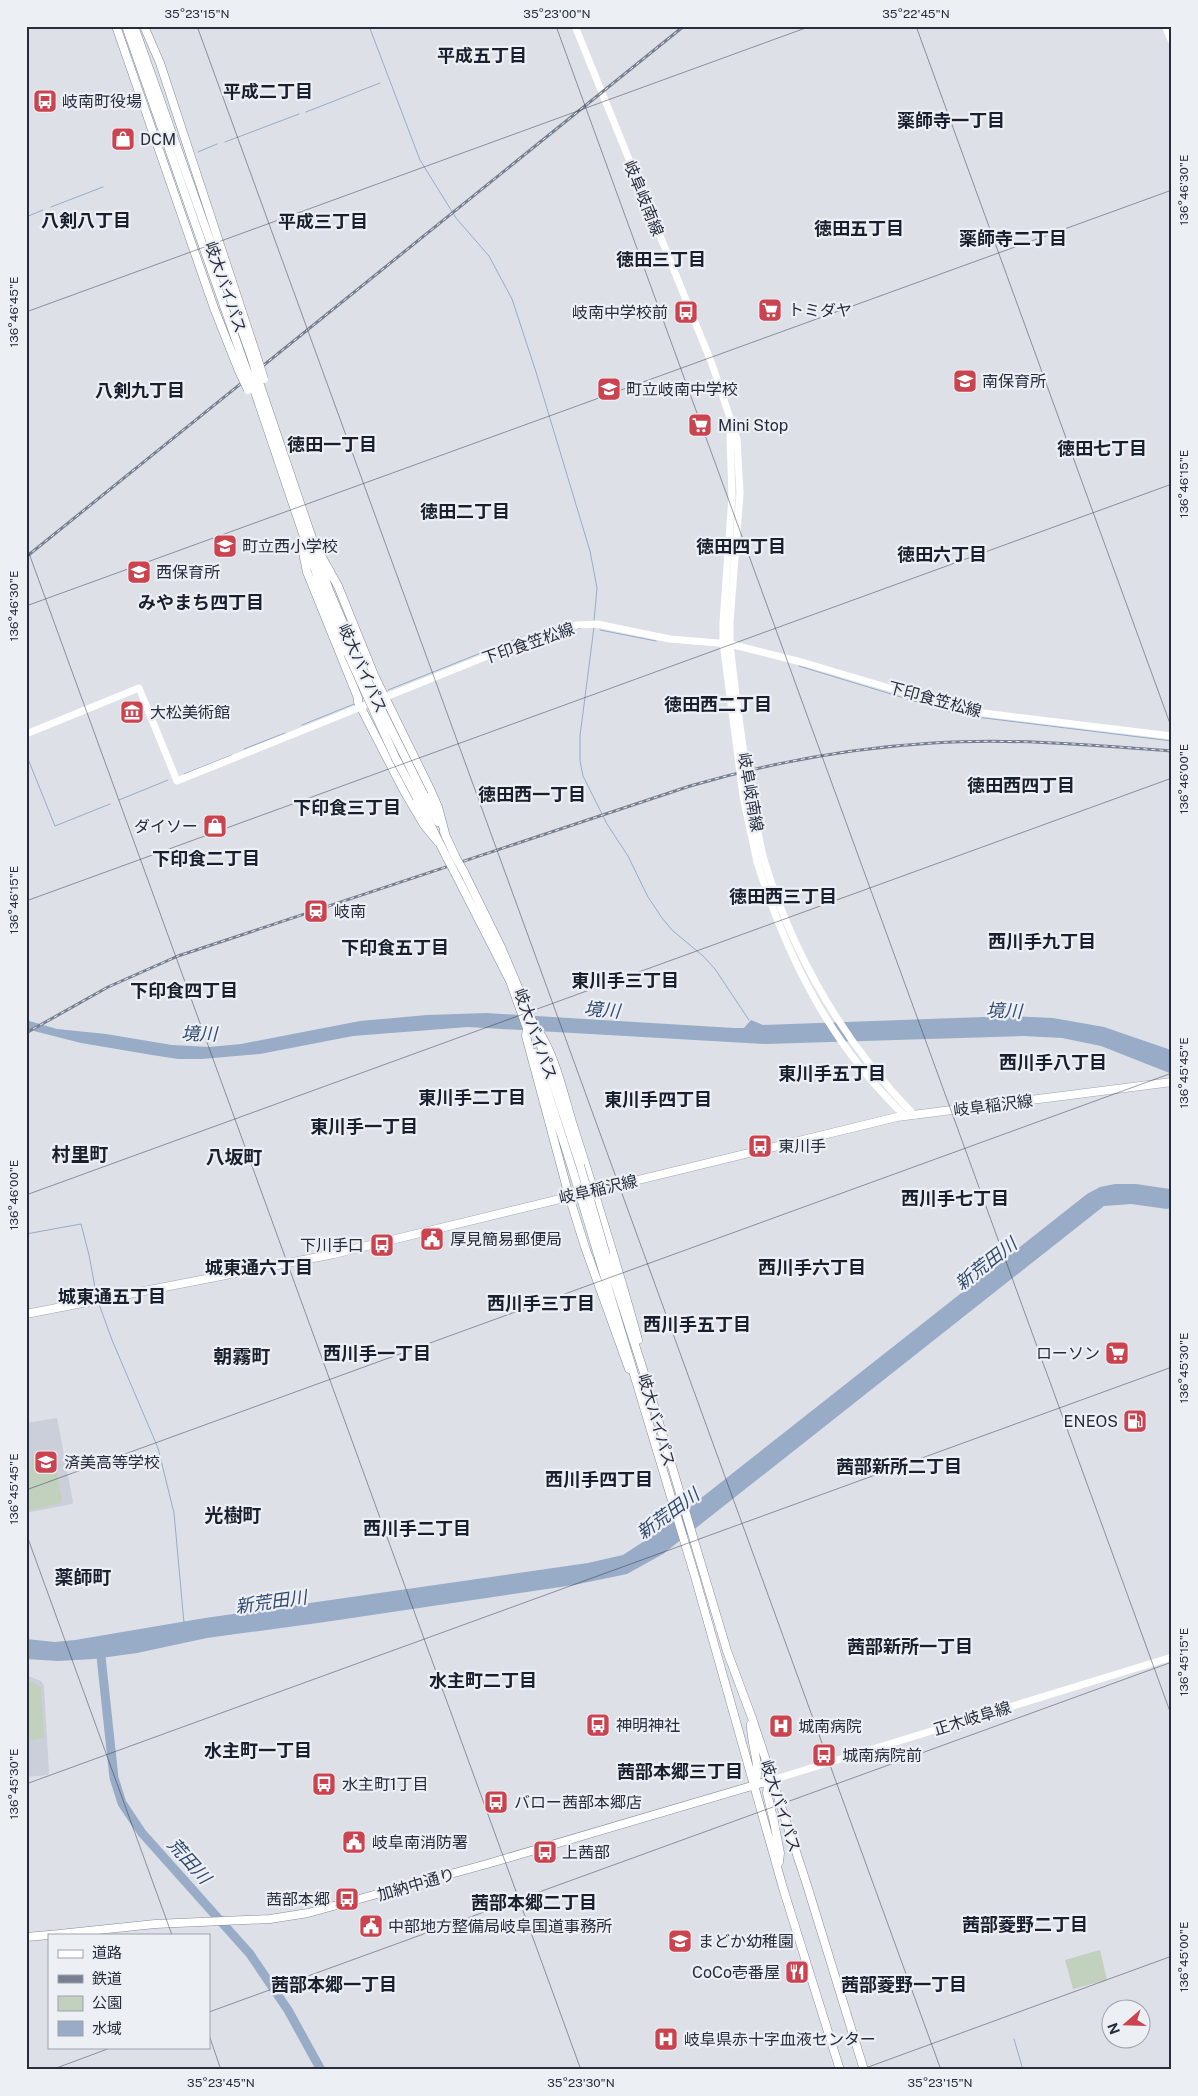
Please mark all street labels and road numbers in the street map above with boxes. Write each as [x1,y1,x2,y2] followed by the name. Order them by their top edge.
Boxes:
[620,158,667,239] street label: 岐阜岐南線
[201,239,250,335] street label: 岐大バイパス
[480,619,577,668] street label: 下印食笠松線
[334,621,391,716] street label: 岐大バイパス
[886,678,984,721] street label: 下印食笠松線
[734,751,767,833] street label: 岐阜岐南線
[510,986,561,1082] street label: 岐大バイパス
[952,1091,1034,1120] street label: 岐阜稲沢線
[557,1171,639,1208] street label: 岐阜稲沢線
[634,1372,679,1469] street label: 岐大バイパス
[931,1698,1013,1739] street label: 正木岐阜線
[757,1758,804,1855] street label: 岐大バイパス
[375,1864,457,1905] street label: 加納中通り

